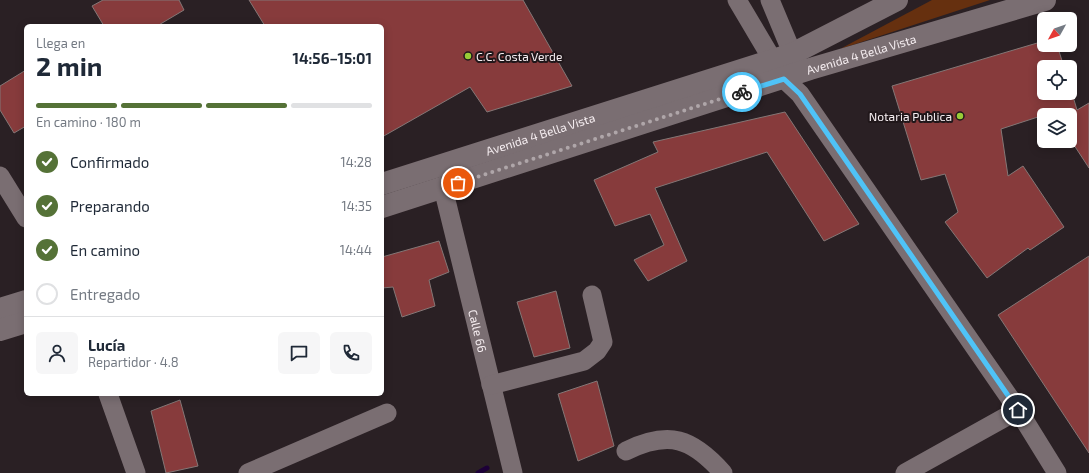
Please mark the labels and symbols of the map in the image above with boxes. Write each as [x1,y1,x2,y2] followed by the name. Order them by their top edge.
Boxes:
[1037,12,1077,52] north arrow
[805,31,918,77] street label: Avenida 4 Bella Vista
[476,49,562,63] place label: C.C. Costa Verde
[463,51,473,61] marker: C.C. Costa Verde
[722,72,762,112] courier
[869,109,952,123] place label: Notaria Publica
[484,110,597,158] street label: Avenida 4 Bella Vista
[955,111,965,121] marker: Notaria Publica
[441,166,475,200] pin
[466,308,490,354] street label: Calle 66
[1001,393,1035,427] pin

